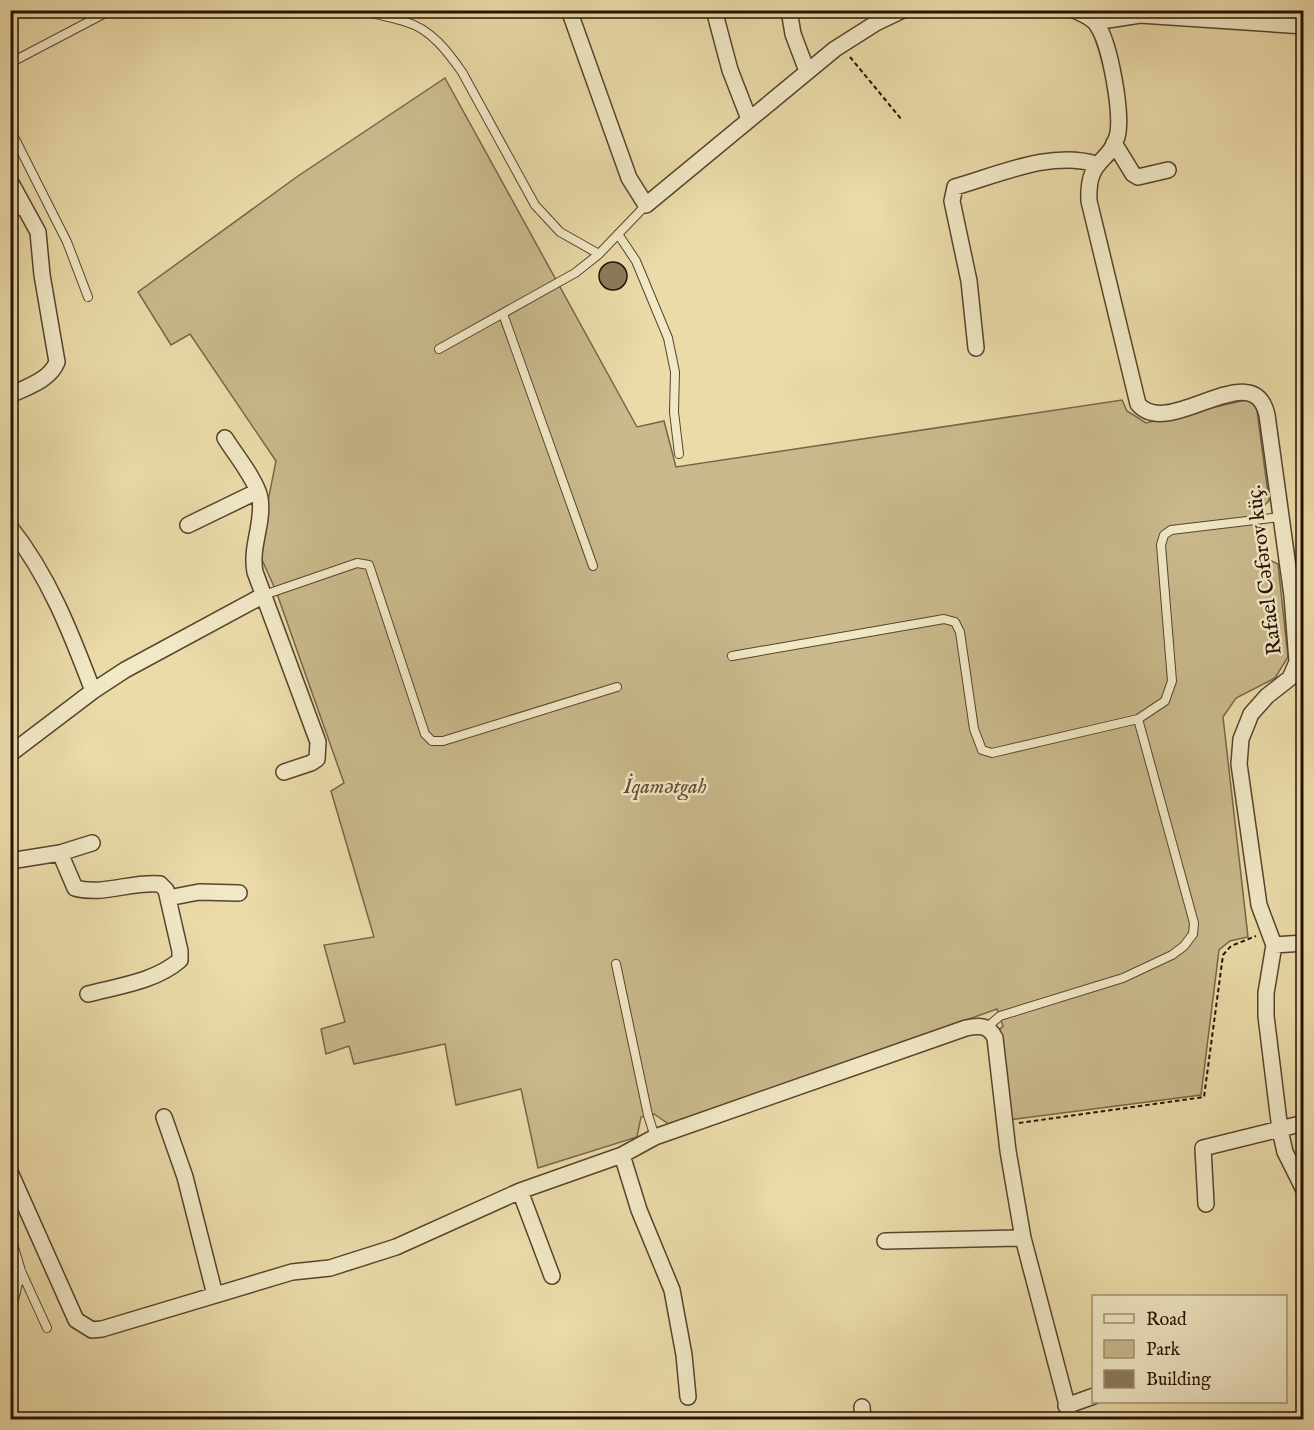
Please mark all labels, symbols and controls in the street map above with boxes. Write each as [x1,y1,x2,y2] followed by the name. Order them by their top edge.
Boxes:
[1241,483,1289,657] street label: Rafael Cəfərov küç.
[622,773,707,801] park label: İqamətgah
[1092,1295,1287,1403] legend
[1146,1309,1187,1332] text: Road
[1146,1339,1181,1362] text: Park
[1146,1369,1211,1392] text: Building

